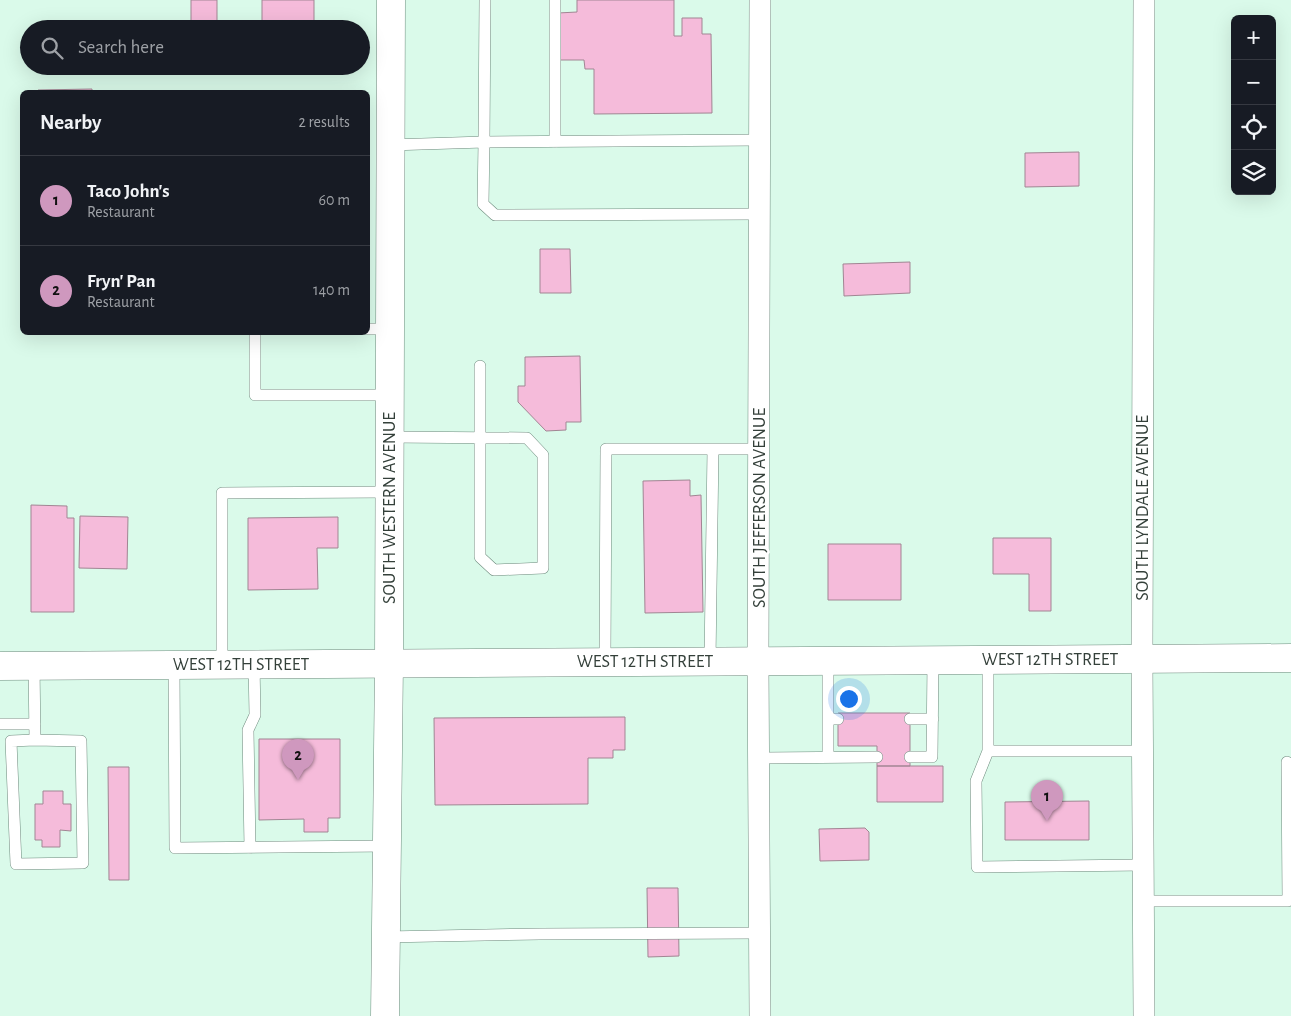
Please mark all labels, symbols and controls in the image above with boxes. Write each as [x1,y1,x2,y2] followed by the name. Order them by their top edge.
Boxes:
[1231,15,1276,195] map controls
[1231,15,1276,60] button: +
[20,20,370,75] search box
[38,34,66,62] icon: search
[78,38,164,57] text: Search here
[1231,60,1276,105] button: −
[1231,105,1276,150] button: locate
[40,112,101,133] text: Nearby
[298,114,350,130] text: 2 results
[1231,150,1276,195] button: layers
[87,182,170,201] text: Taco John's
[53,192,59,208] text: 1
[319,192,350,208] text: 60 m
[87,204,155,220] text: Restaurant
[87,272,155,291] text: Fryn' Pan
[52,282,60,298] text: 2
[313,282,350,298] text: 140 m
[87,294,155,310] text: Restaurant
[751,408,769,608] street label: SOUTH JEFFERSON AVENUE
[381,412,399,604] street label: SOUTH WESTERN AVENUE
[1134,415,1152,601] street label: SOUTH LYNDALE AVENUE
[982,651,1118,669] street label: WEST 12TH STREET
[577,653,713,671] street label: WEST 12TH STREET
[173,656,309,674] street label: WEST 12TH STREET
[836,686,862,712] your location
[282,739,314,780] pin: 2
[1031,780,1063,821] pin: 1

